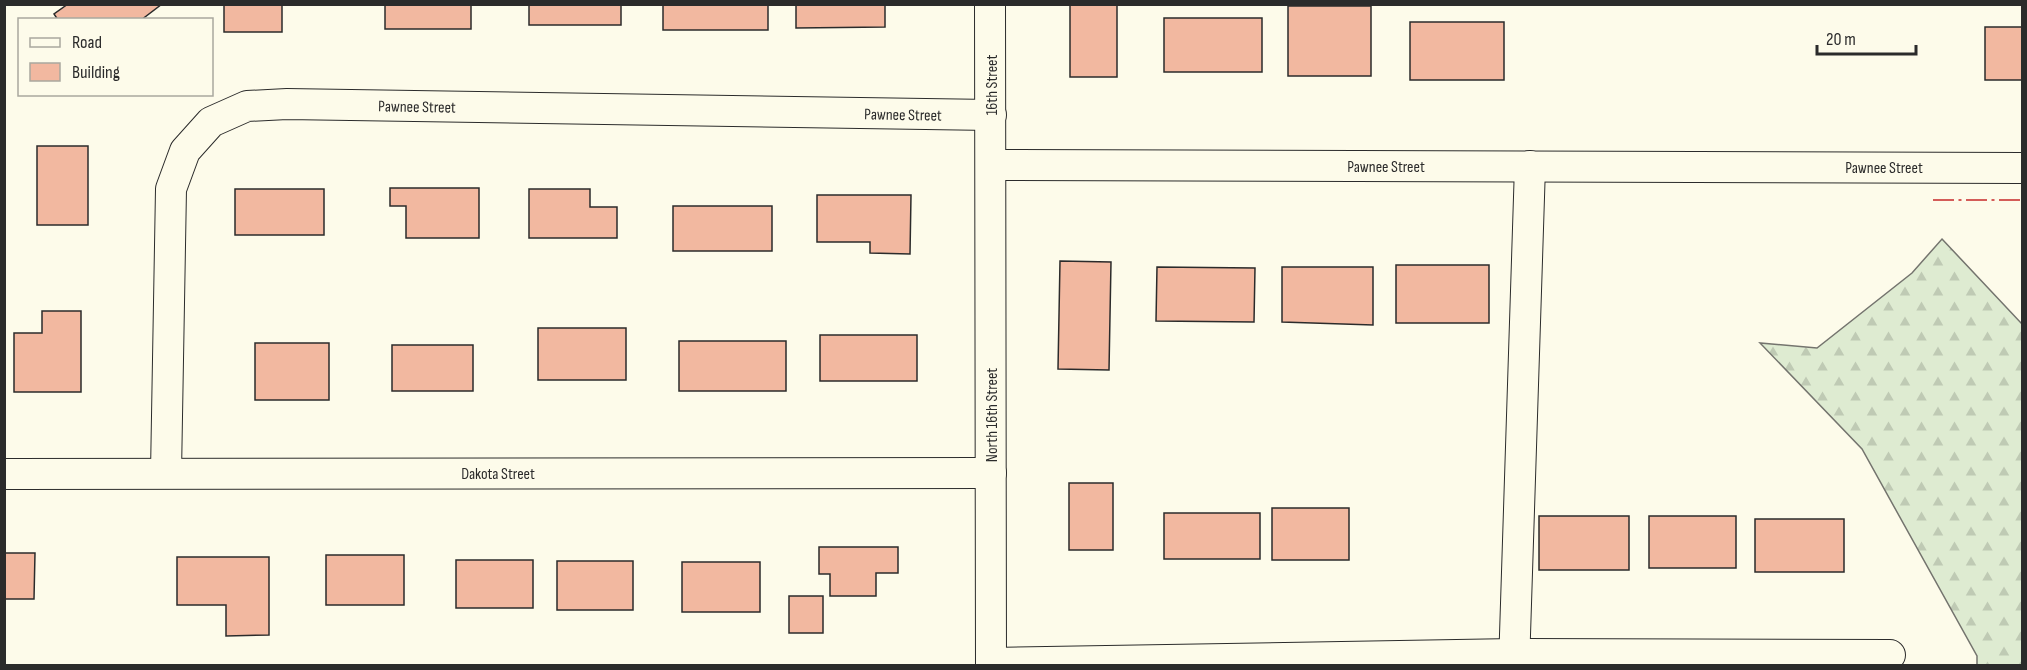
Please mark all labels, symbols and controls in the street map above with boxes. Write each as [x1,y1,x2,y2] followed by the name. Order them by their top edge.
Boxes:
[18,18,213,96] legend
[1817,18,1916,56] scale bar
[1826,29,1856,50] text: 20 m
[72,32,102,53] text: Road
[983,55,1002,115] street label: 16th Street
[72,62,120,83] text: Building
[378,97,456,118] street label: Pawnee Street
[864,105,942,126] street label: Pawnee Street
[1347,158,1425,177] street label: Pawnee Street
[1845,159,1923,178] street label: Pawnee Street
[983,368,1002,462] street label: North 16th Street
[461,465,535,484] street label: Dakota Street

